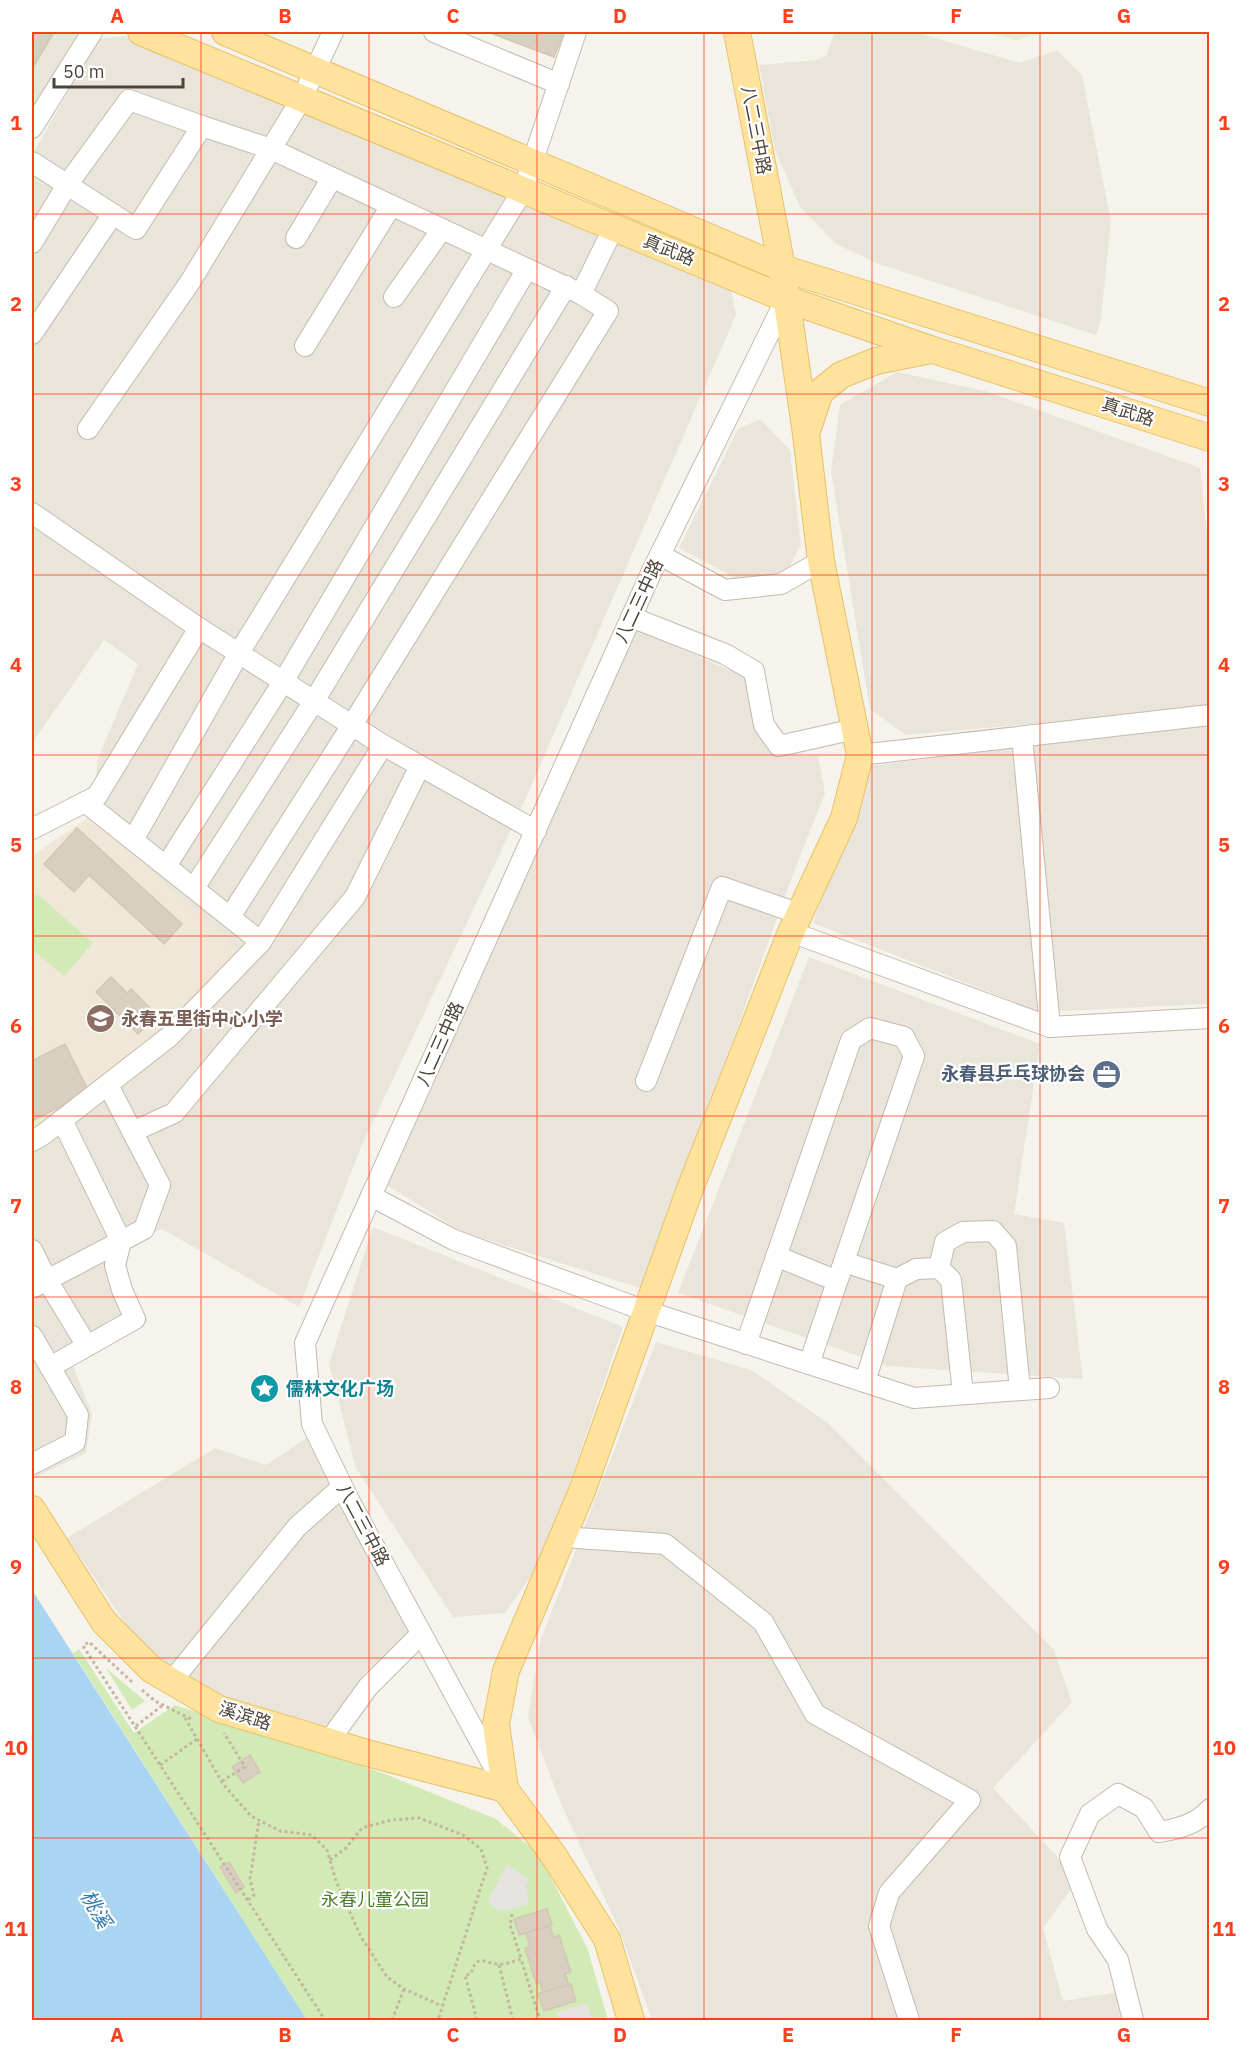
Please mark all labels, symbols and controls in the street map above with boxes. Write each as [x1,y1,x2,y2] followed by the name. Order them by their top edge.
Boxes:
[110,2,124,29] text: A
[278,2,292,29] text: B
[446,2,460,29] text: C
[613,2,627,29] text: D
[782,2,794,29] text: E
[950,2,962,29] text: F
[1117,2,1131,29] text: G
[54,51,183,89] scale bar
[63,60,105,83] text: 50 m
[737,84,776,176] street label: 八二三中路
[10,109,22,136] text: 1
[1218,109,1230,136] text: 1
[640,229,699,270] street label: 真武路
[10,290,22,317] text: 2
[1218,290,1230,317] text: 2
[1099,392,1157,431] street label: 真武路
[10,470,22,497] text: 3
[1218,470,1230,497] text: 3
[609,555,668,646] street label: 八二三中路
[10,651,22,678] text: 4
[1218,651,1230,678] text: 4
[10,831,22,858] text: 5
[1218,831,1230,858] text: 5
[411,998,468,1090] street label: 八二三中路
[84,1003,116,1035] school or university icon: 永春五里街中心小学
[121,1007,283,1030] place label: 永春五里街中心小学
[10,1012,22,1039] text: 6
[1218,1012,1230,1039] text: 6
[1090,1058,1122,1090] office icon: 永春县乒乓球协会
[941,1062,1085,1085] place label: 永春县乒乓球协会
[10,1192,22,1219] text: 7
[1218,1192,1230,1219] text: 7
[10,1373,22,1400] text: 8
[249,1373,281,1405] place icon: 儒林文化广场
[1218,1373,1230,1400] text: 8
[286,1377,394,1400] place label: 儒林文化广场
[332,1480,395,1570] street label: 八二三中路
[10,1553,22,1580] text: 9
[1218,1553,1230,1580] text: 9
[216,1696,274,1735] street label: 溪滨路
[4,1734,28,1761] text: 10
[1212,1734,1236,1761] text: 10
[75,1885,119,1935] water label: 桃溪
[321,1888,429,1911] park label: 永春儿童公园
[4,1915,28,1942] text: 11
[1212,1915,1236,1942] text: 11
[110,2021,124,2048] text: A
[278,2021,292,2048] text: B
[446,2021,460,2048] text: C
[613,2021,627,2048] text: D
[782,2021,794,2048] text: E
[950,2021,962,2048] text: F
[1117,2021,1131,2048] text: G

